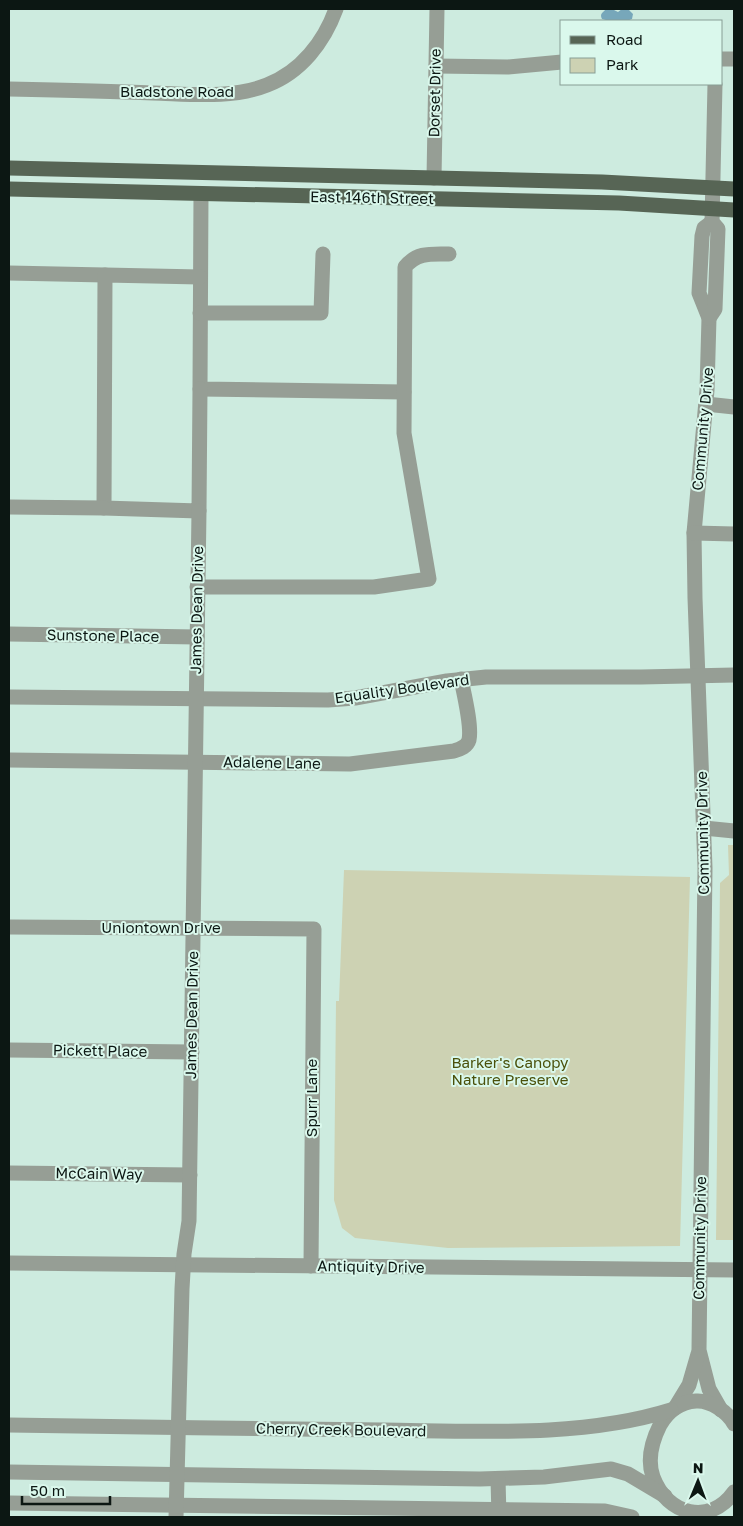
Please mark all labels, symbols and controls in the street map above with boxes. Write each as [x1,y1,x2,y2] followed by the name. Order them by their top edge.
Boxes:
[560,20,723,85] legend
[606,30,643,48] text: Road
[424,48,444,138] street label: Dorset Drive
[606,55,639,73] text: Park
[120,82,234,100] street label: Bladstone Road
[310,187,434,207] street label: East 146th Street
[688,366,716,491] street label: Community Drive
[186,545,206,674] street label: James Dean Drive
[47,625,160,645] street label: Sunstone Place
[333,670,470,706] street label: Equality Boulevard
[223,752,321,772] street label: Adalene Lane
[692,771,712,895] street label: Community Drive
[101,918,221,936] street label: Uniontown Drive
[181,950,201,1079] street label: James Dean Drive
[53,1040,148,1060] street label: Pickett Place
[452,1053,569,1088] park label: Barker's Canopy Nature Preserve
[302,1058,320,1137] street label: Spurr Lane
[55,1163,143,1183] street label: McCain Way
[689,1176,709,1300] street label: Community Drive
[317,1256,425,1276] street label: Antiquity Drive
[256,1419,426,1439] street label: Cherry Creek Boulevard
[673,1456,723,1506] north arrow
[693,1459,704,1476] text: N
[22,1474,110,1506] scale bar
[30,1481,65,1499] text: 50 m

